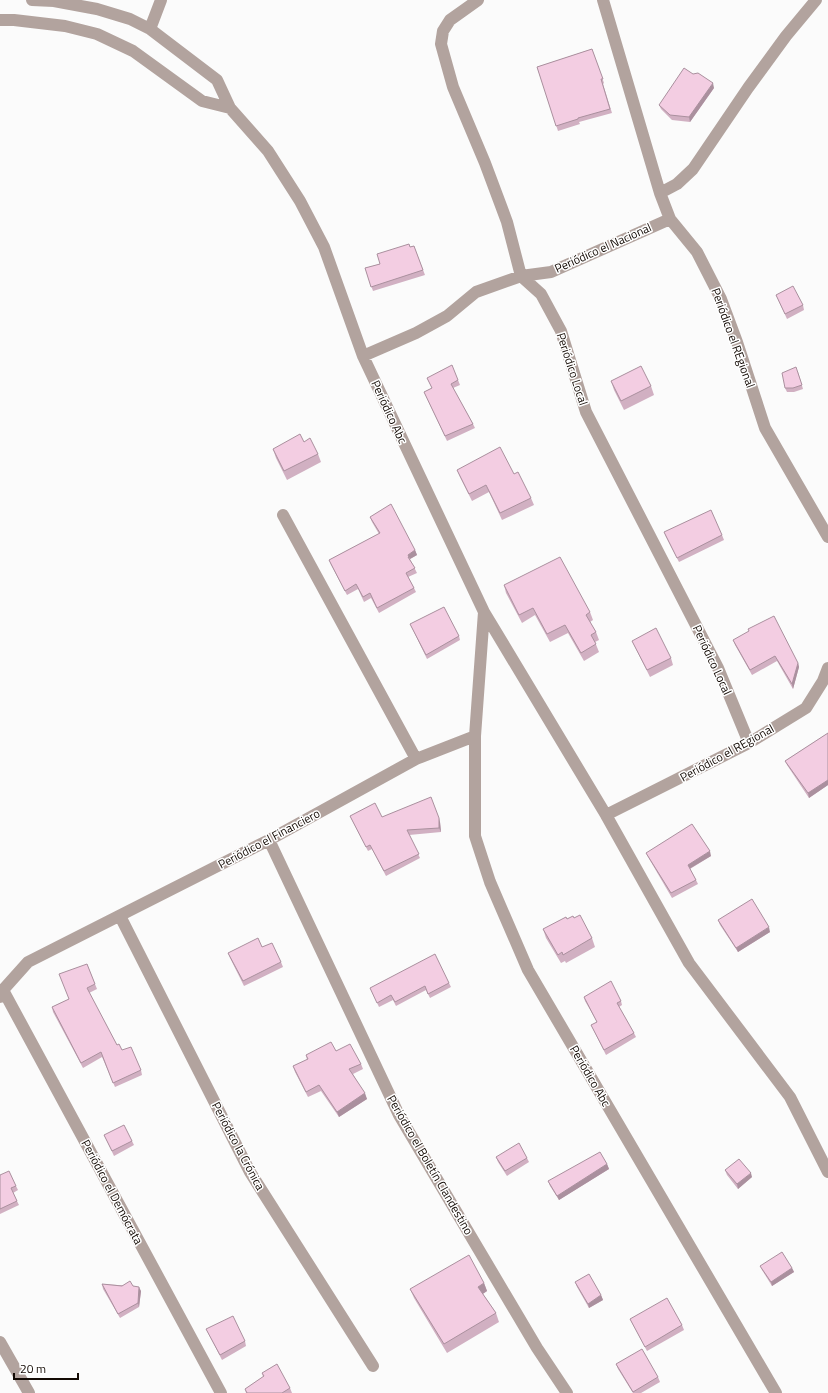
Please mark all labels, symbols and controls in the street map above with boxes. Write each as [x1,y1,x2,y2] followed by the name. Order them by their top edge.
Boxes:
[551,218,654,277] street label: Periódico el Nacional
[707,285,760,390] street label: Periódico el REgional
[552,330,593,408] street label: Periódico Local
[366,377,412,447] street label: Periódico Abc
[688,622,737,698] street label: Periódico Local
[676,719,777,786] street label: Periódico el REgional
[214,804,323,873] street label: Periódico el Financiero
[565,1042,616,1110] street label: Periódico Abc
[383,1091,478,1238] street label: Periódico el Boletín Clandestino
[207,1098,270,1193] street label: Periódico la Crónica
[77,1136,148,1248] street label: Periódico el Demócrata
[14,1355,78,1381] scale bar
[20,1359,46,1378] text: 20 m

